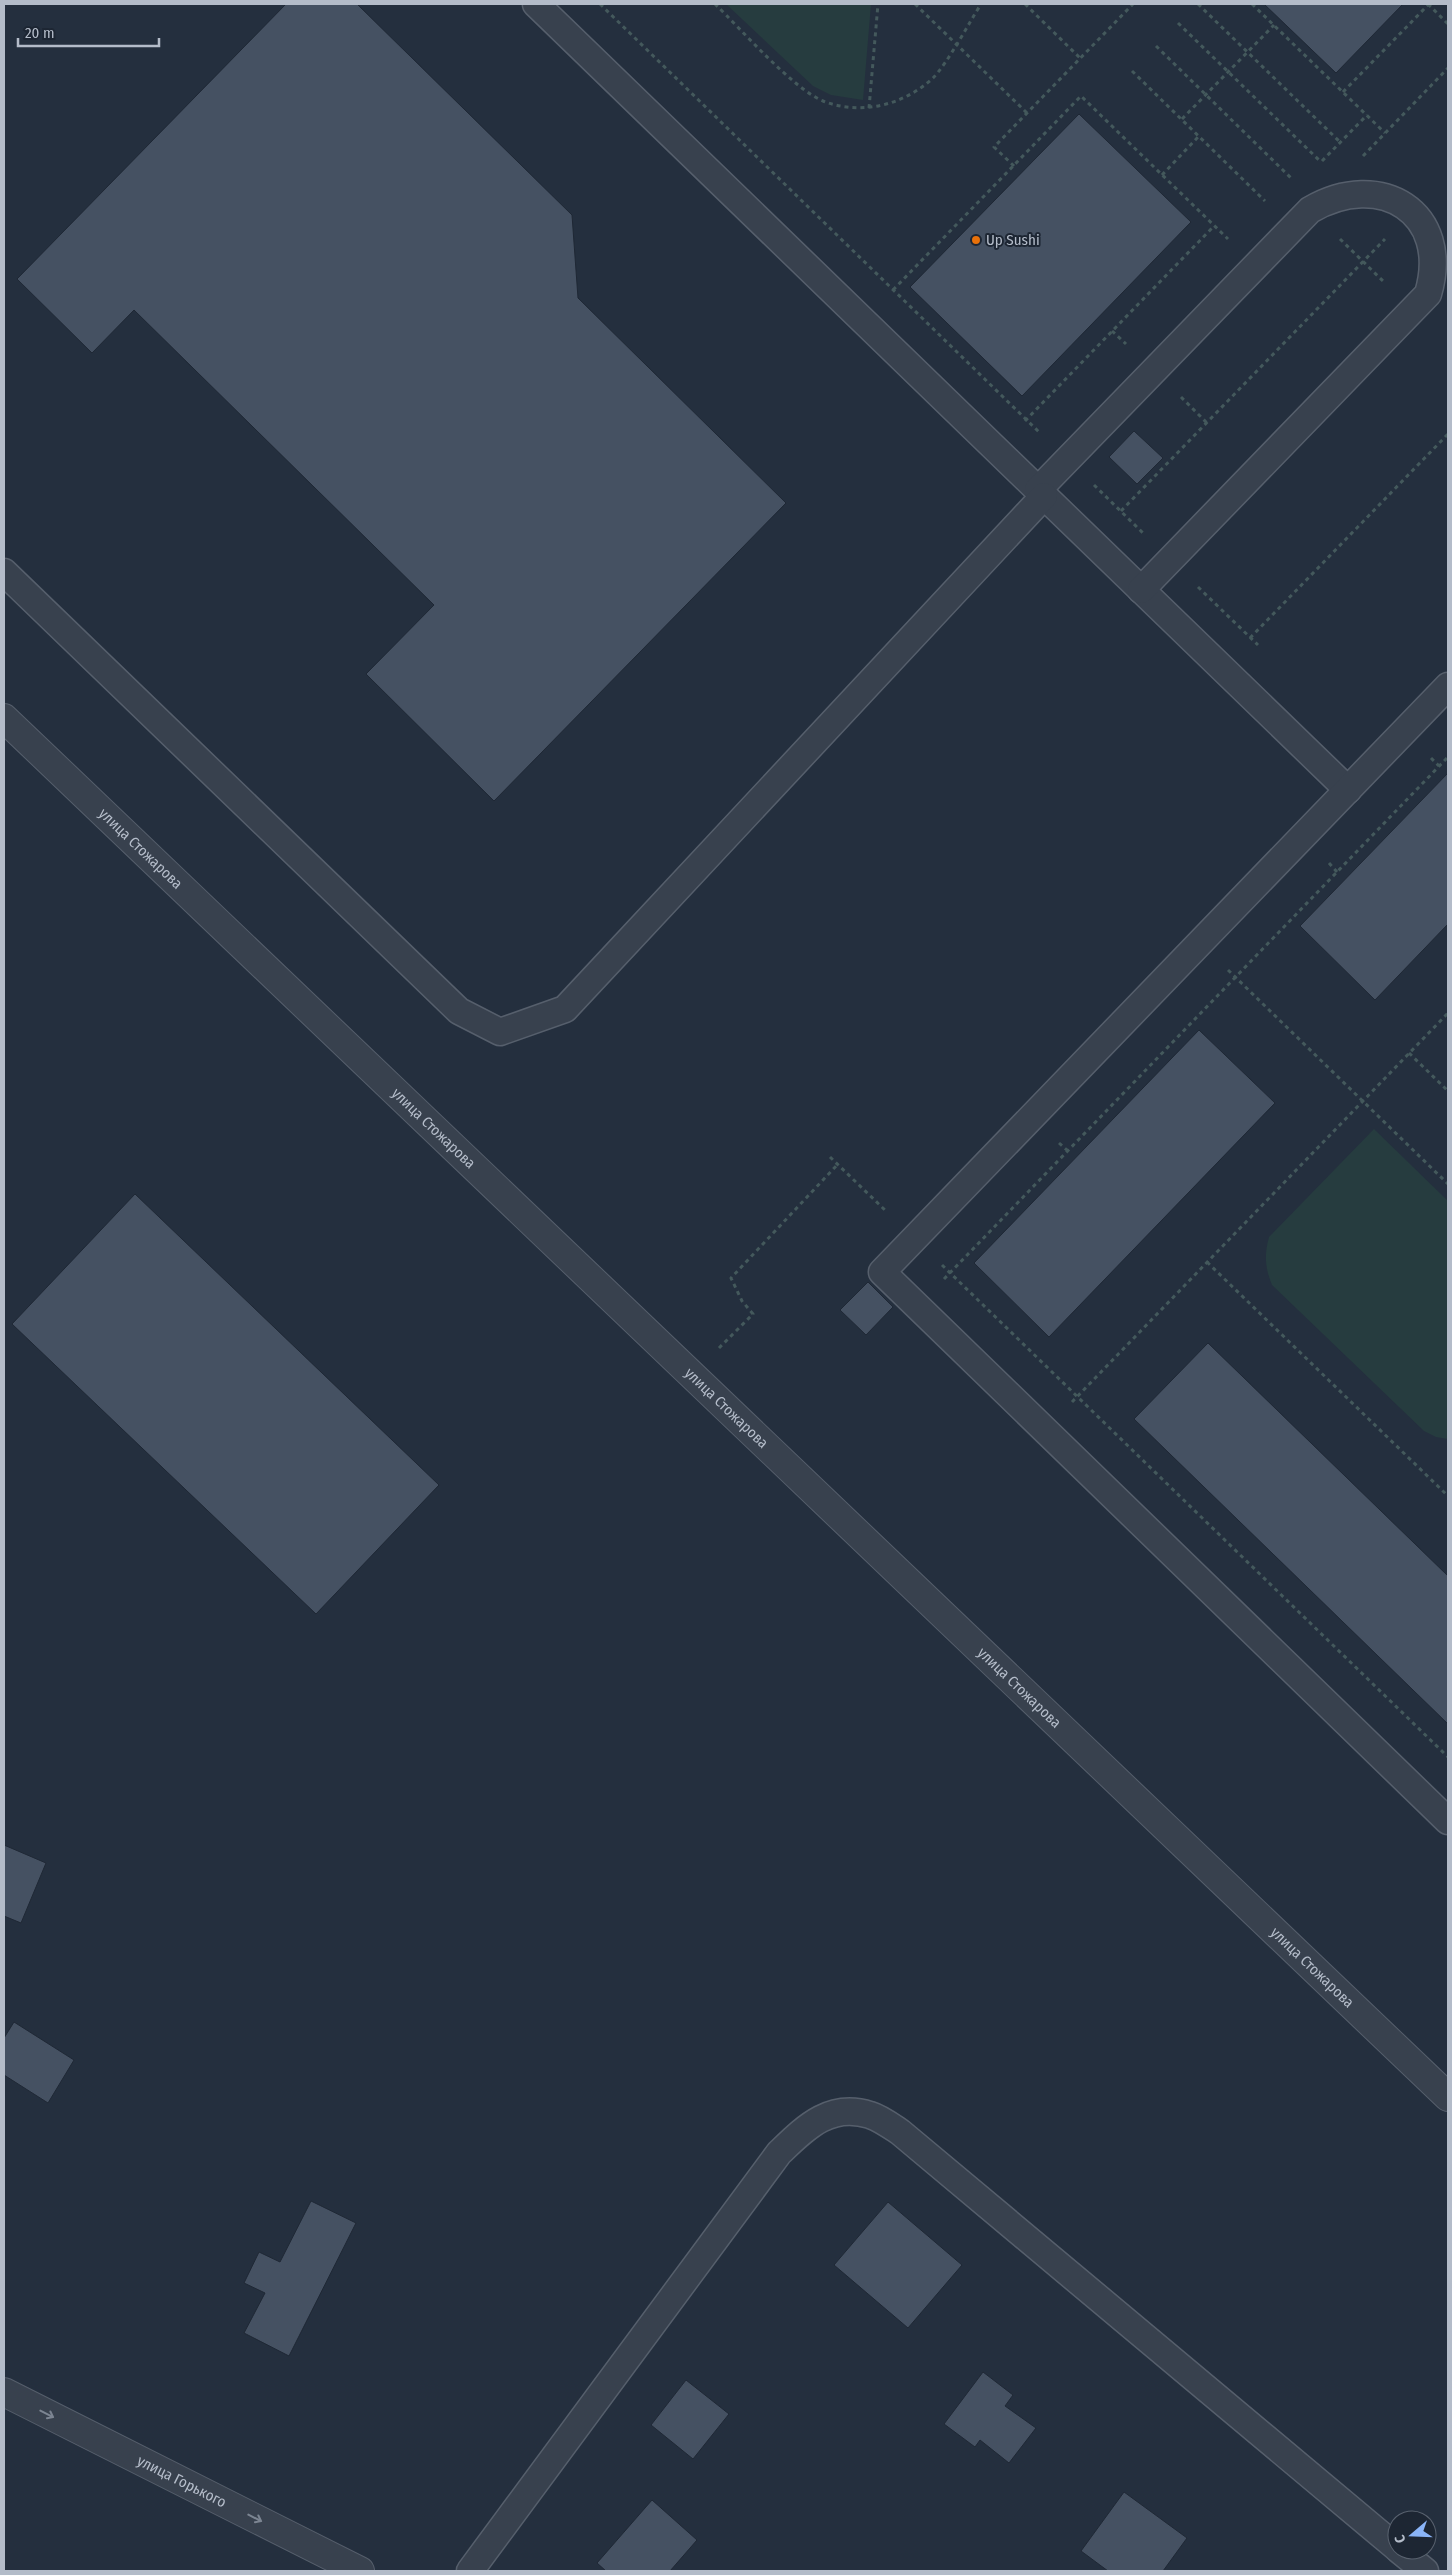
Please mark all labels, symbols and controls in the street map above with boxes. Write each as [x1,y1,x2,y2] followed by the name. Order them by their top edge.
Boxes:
[18,15,159,47] scale bar
[25,24,55,42] text: 20 m
[986,231,1040,249] place label: Up Sushi
[970,234,982,246] marker: Up Sushi
[95,804,186,893] street label: улица Стожарова
[388,1084,479,1172] street label: улица Стожарова
[681,1364,772,1452] street label: улица Стожарова
[974,1644,1065,1732] street label: улица Стожарова
[1267,1923,1358,2011] street label: улица Стожарова
[39,2410,54,2419] one-way arrow
[134,2451,229,2511] street label: улица Горького
[1387,2510,1437,2560] north arrow
[247,2514,262,2524] one-way arrow
[1391,2532,1409,2545] text: С

